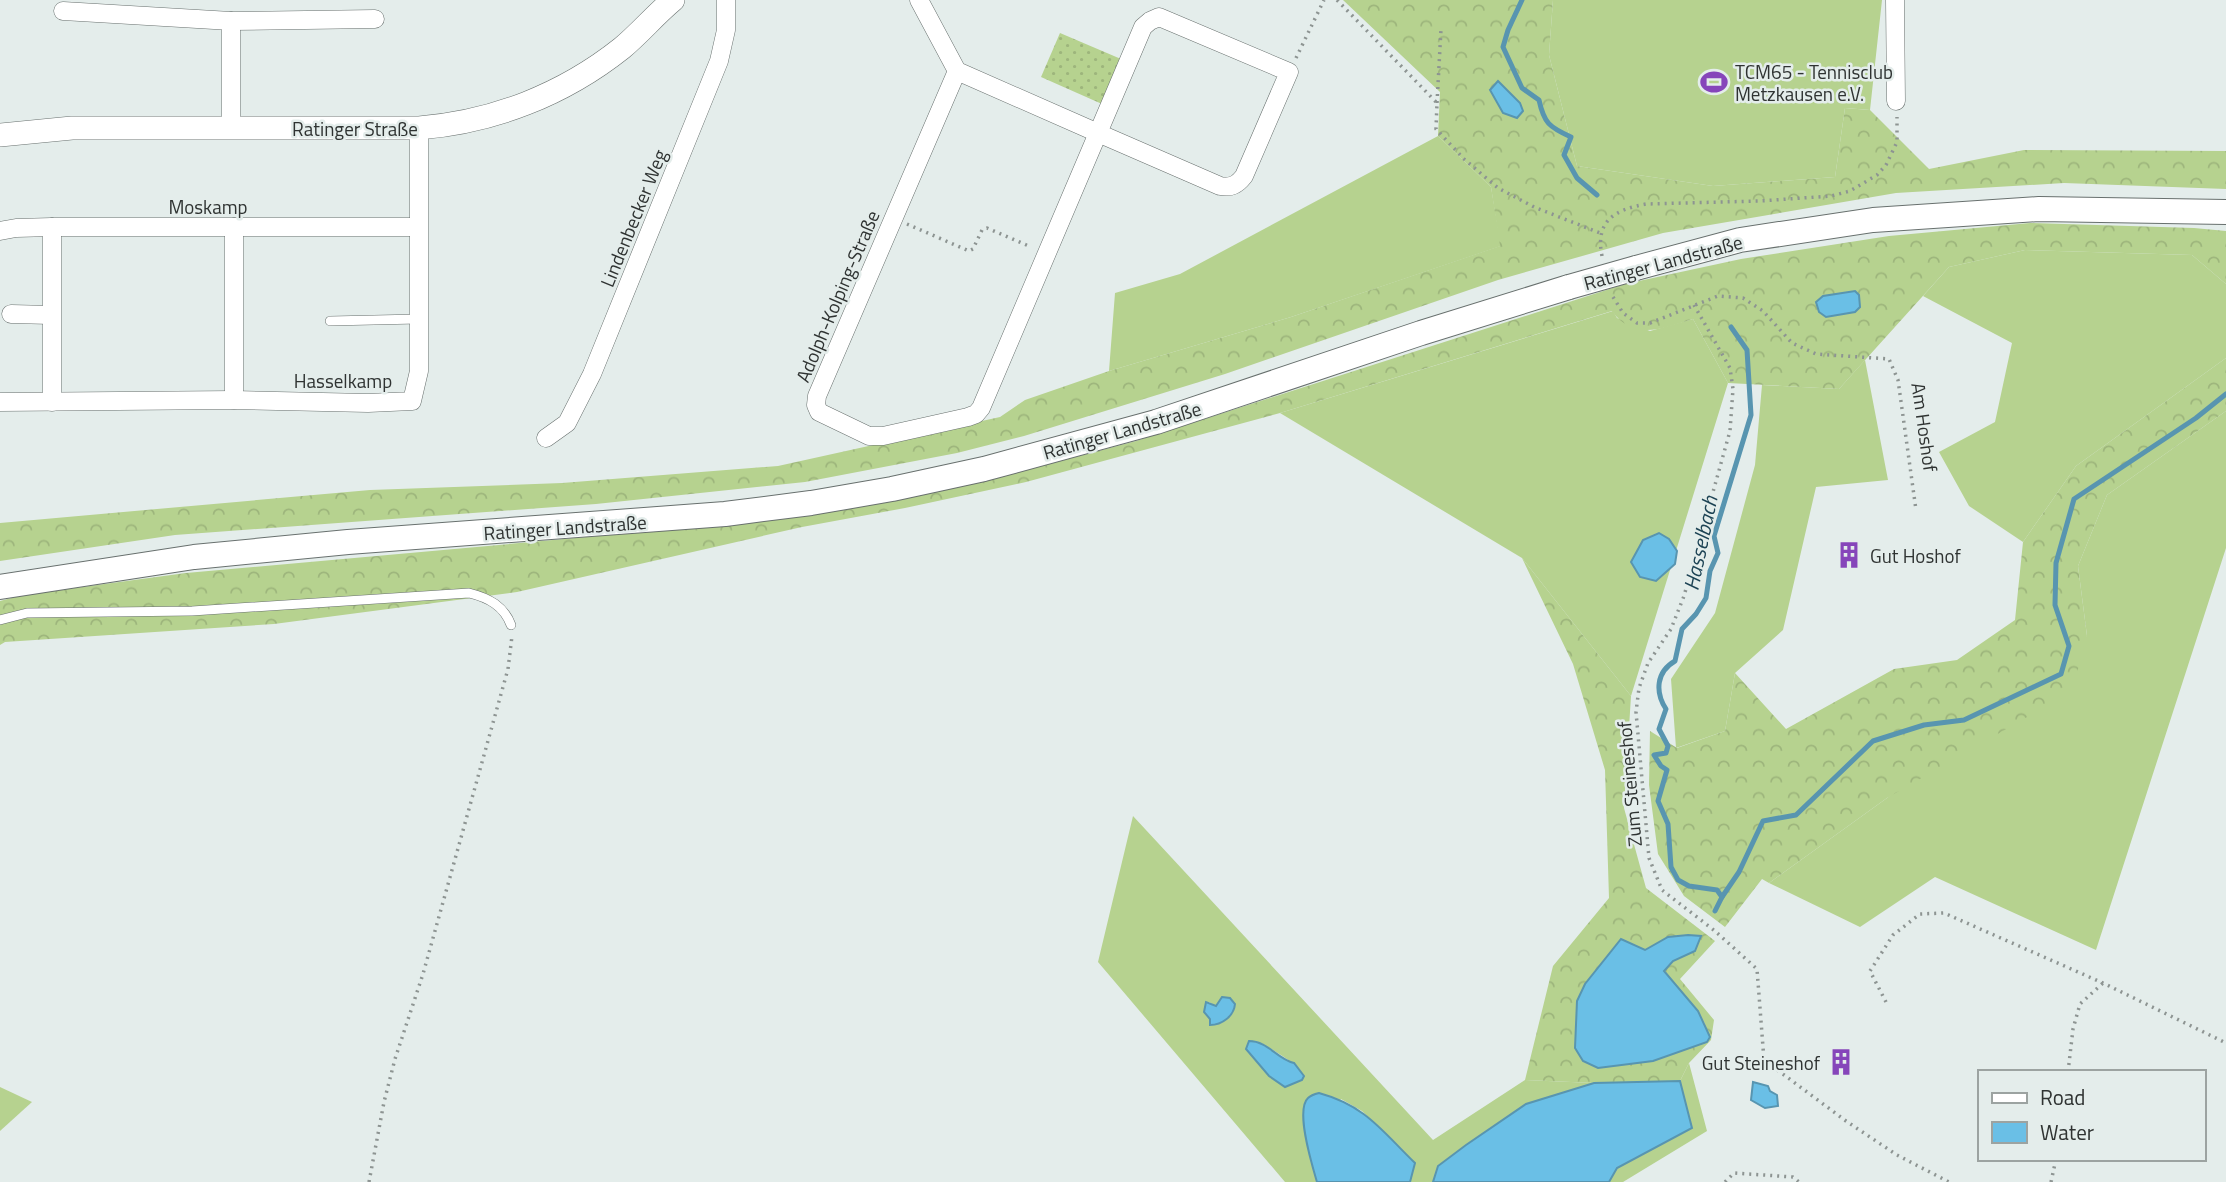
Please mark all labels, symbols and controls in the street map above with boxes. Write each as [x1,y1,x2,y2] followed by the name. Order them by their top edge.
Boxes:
[1735,57,1893,108] place label: TCM65 - Tennisclub Metzkausen e.V.
[1699,67,1729,97] sports icon: TCM65 - Tennisclub Metzkausen e.V.
[292,114,418,143] street label: Ratinger Straße
[592,145,674,291] street label: Lindenbecker Weg
[168,192,248,221] street label: Moskamp
[788,206,886,386] street label: Adolph-Kolping-Straße
[1580,227,1746,297] street label: Ratinger Landstraße
[294,366,392,395] street label: Hasselkamp
[1904,381,1946,474] street label: Am Hoshof
[1039,394,1205,466] street label: Ratinger Landstraße
[1674,492,1726,593] water label: Hasselbach
[483,507,647,547] street label: Ratinger Landstraße
[1834,540,1864,570] building icon: Gut Hoshof
[1870,541,1961,570] place label: Gut Hoshof
[1609,719,1649,848] street label: Zum Steineshof
[1826,1047,1856,1077] building icon: Gut Steineshof
[1702,1048,1821,1077] place label: Gut Steineshof
[1978,1070,2205,1161] legend
[2040,1081,2085,1113] text: Road
[2040,1116,2094,1148] text: Water

